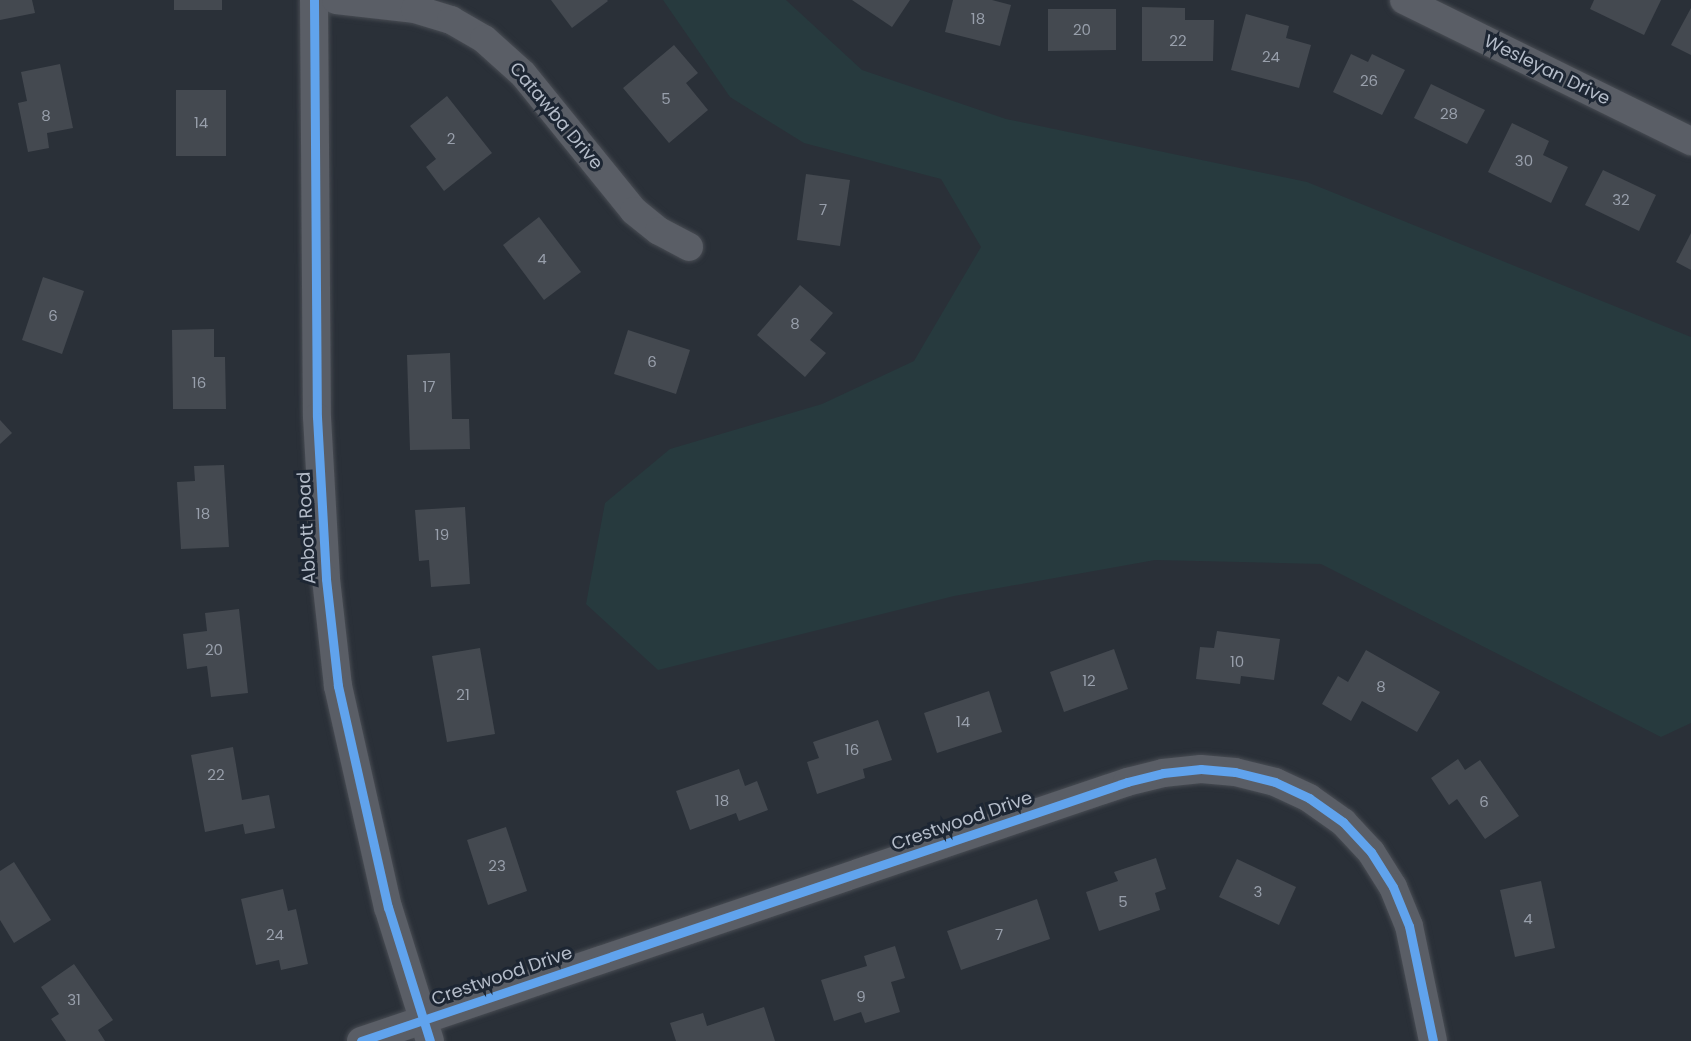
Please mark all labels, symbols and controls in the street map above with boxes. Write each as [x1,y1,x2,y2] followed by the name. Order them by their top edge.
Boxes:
[971,10,985,28] house number: 18
[1073,21,1091,39] house number: 20
[1480,30,1614,110] street label: Wesleyan Drive
[1169,32,1187,50] house number: 22
[1262,48,1280,66] house number: 24
[505,58,607,174] street label: Catawba Drive
[1360,72,1378,90] house number: 26
[661,90,671,108] house number: 5
[1440,105,1458,123] house number: 28
[41,107,51,125] house number: 8
[194,114,208,132] house number: 14
[447,130,455,148] house number: 2
[1515,152,1533,170] house number: 30
[1612,191,1630,209] house number: 32
[819,201,827,219] house number: 7
[537,250,547,268] house number: 4
[48,307,58,325] house number: 6
[790,315,800,333] house number: 8
[647,353,657,371] house number: 6
[192,374,206,392] house number: 16
[423,378,435,396] house number: 17
[293,471,321,585] street label: Abbott Road
[196,505,210,523] house number: 18
[435,526,449,544] house number: 19
[205,641,223,659] house number: 20
[1230,653,1244,671] house number: 10
[1082,672,1096,690] house number: 12
[1376,678,1386,696] house number: 8
[456,686,470,704] house number: 21
[956,713,970,731] house number: 14
[845,741,859,759] house number: 16
[207,766,225,784] house number: 22
[889,787,1035,855] street label: Crestwood Drive
[715,792,729,810] house number: 18
[1479,793,1489,811] house number: 6
[488,857,506,875] house number: 23
[1254,883,1262,901] house number: 3
[1118,893,1128,911] house number: 5
[1523,910,1533,928] house number: 4
[266,926,284,944] house number: 24
[995,926,1003,944] house number: 7
[429,942,575,1010] street label: Crestwood Drive
[856,988,866,1006] house number: 9
[67,991,81,1009] house number: 31

